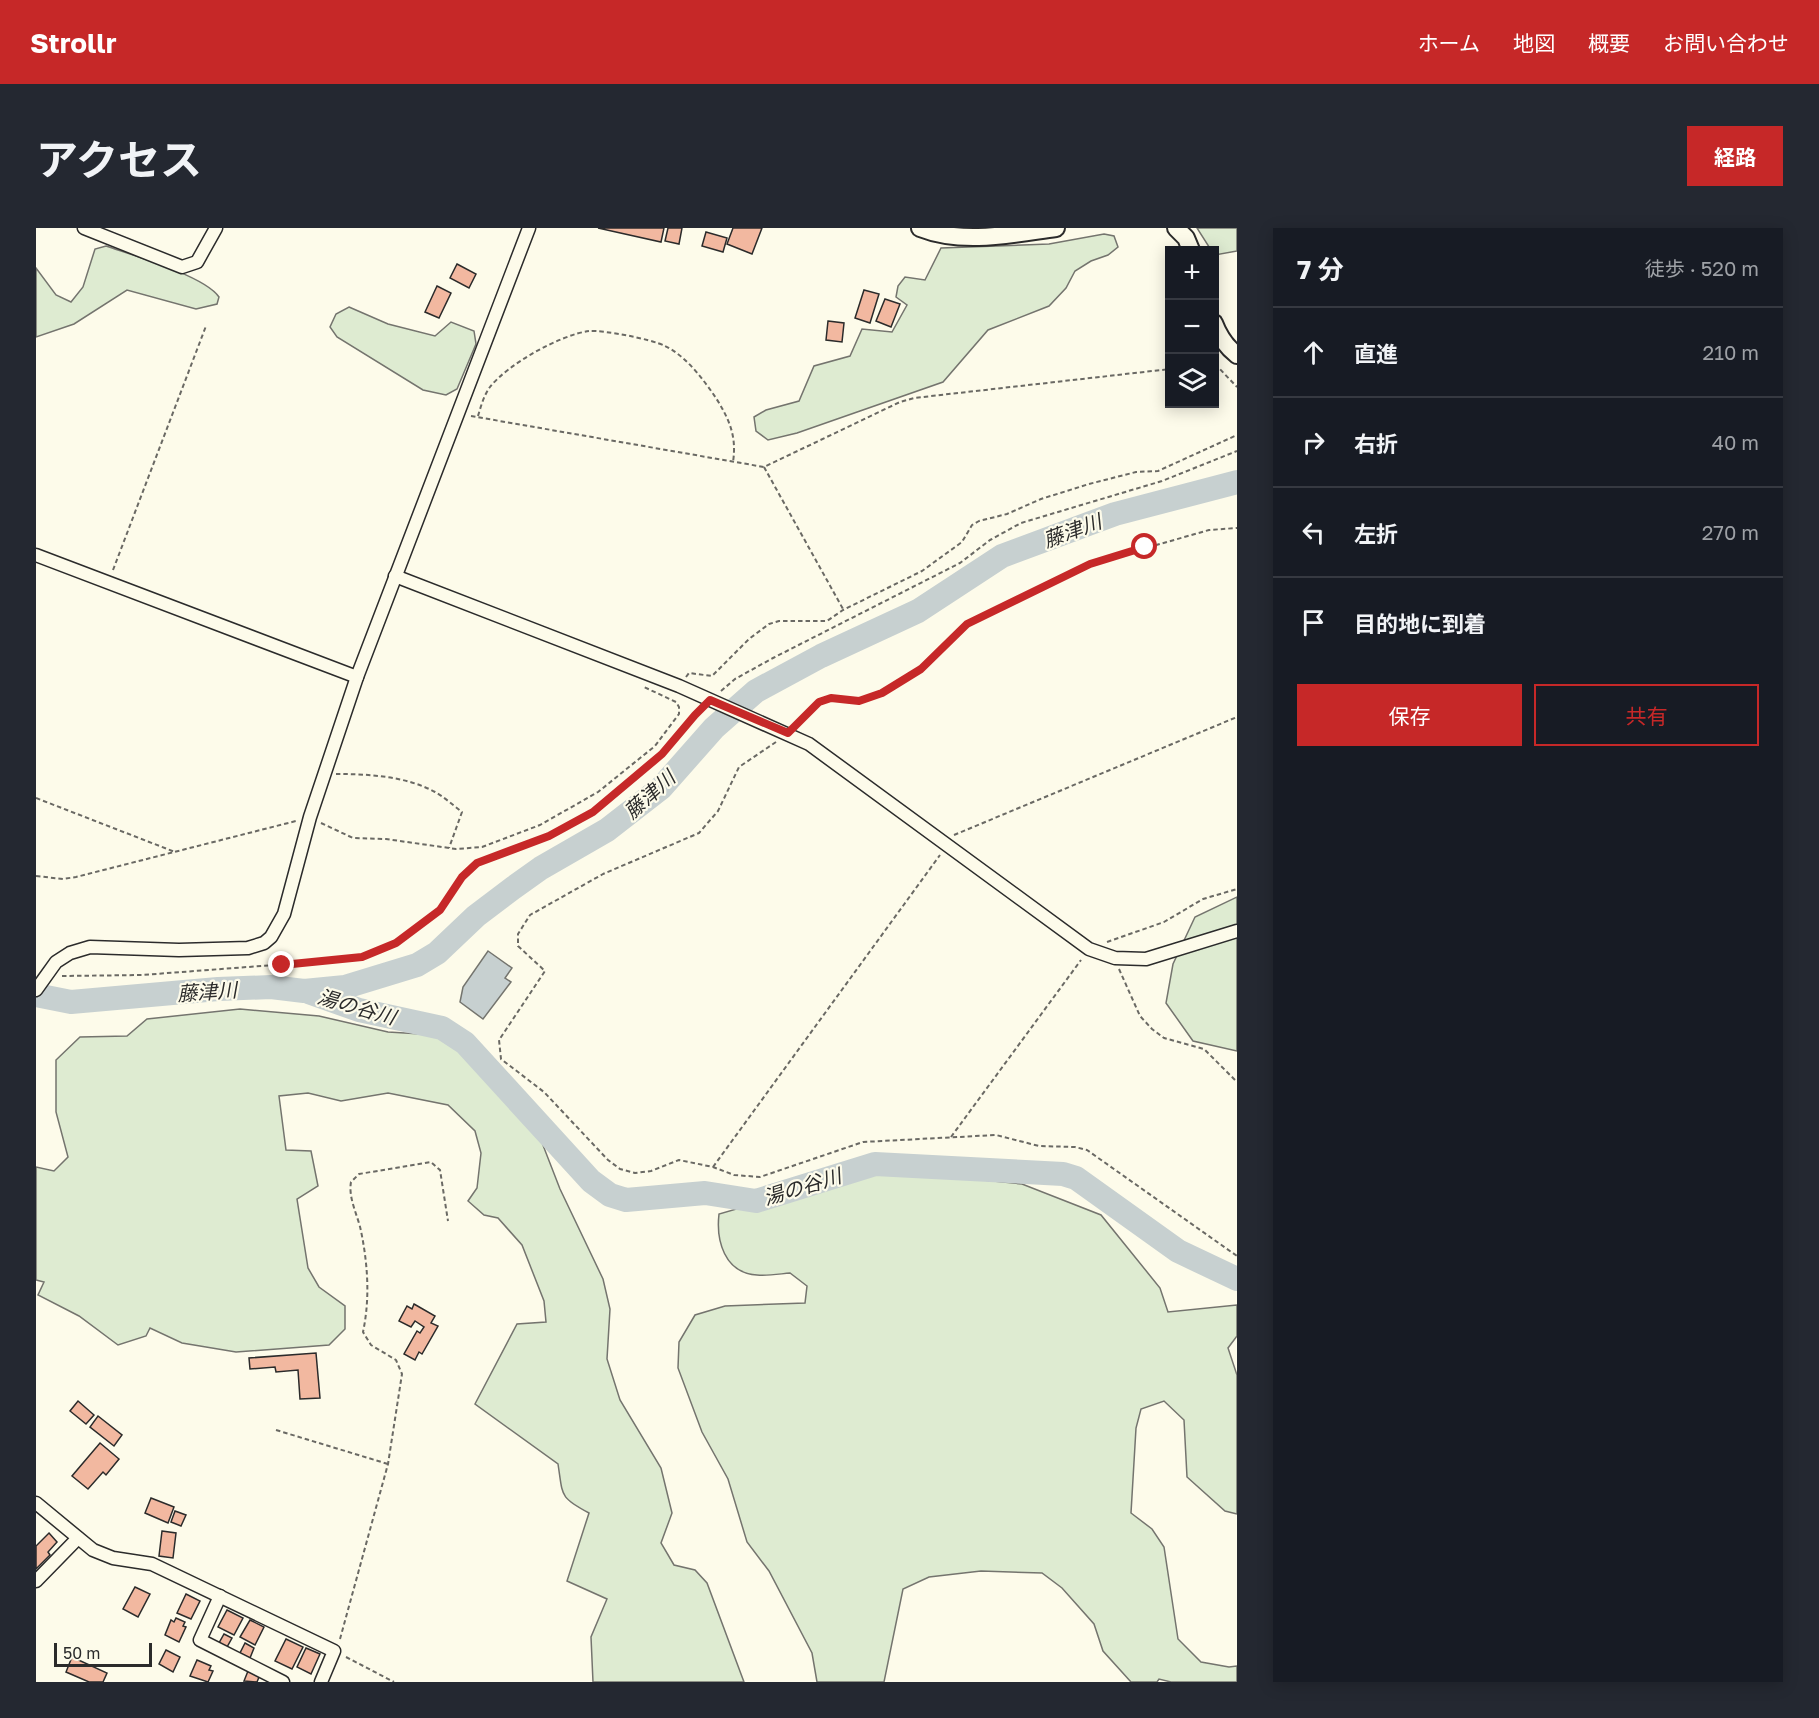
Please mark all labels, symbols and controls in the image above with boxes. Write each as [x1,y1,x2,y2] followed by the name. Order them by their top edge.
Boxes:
[30,26,117,59] text: Strollr
[1418,30,1480,56] text: ホーム
[1513,30,1555,56] text: 地図
[1588,30,1630,56] text: 概要
[1663,30,1789,56] text: お問い合わせ
[1687,126,1783,186] button: 経路
[36,134,202,184] text: アクセス
[1165,246,1219,408] map controls
[1165,246,1219,300] button: +
[1297,254,1344,285] text: 7 分
[1645,256,1759,280] text: 徒歩 · 520 m
[1165,300,1219,354] button: −
[1297,336,1330,369] icon: ahead
[1354,340,1398,367] text: 直進
[1703,340,1759,364] text: 210 m
[1165,354,1219,408] button: layers
[1297,426,1330,459] icon: right
[1354,430,1398,457] text: 右折
[1712,430,1759,454] text: 40 m
[1040,508,1106,552] water label: 藤津川
[1297,516,1330,549] icon: left
[1354,520,1398,547] text: 左折
[1702,520,1759,544] text: 270 m
[1131,533,1157,559] route start
[1297,606,1330,639] icon: arrive
[1354,610,1486,637] text: 目的地に到着
[1297,684,1522,746] button: 保存
[1534,684,1759,746] button: 共有
[619,764,681,823] water label: 藤津川
[268,951,294,977] route end
[176,977,240,1005] water label: 藤津川
[315,983,401,1029] water label: 湯の谷川
[760,1162,846,1209] water label: 湯の谷川
[54,1640,152,1668] scale bar
[63,1643,100,1663] text: 50 m

